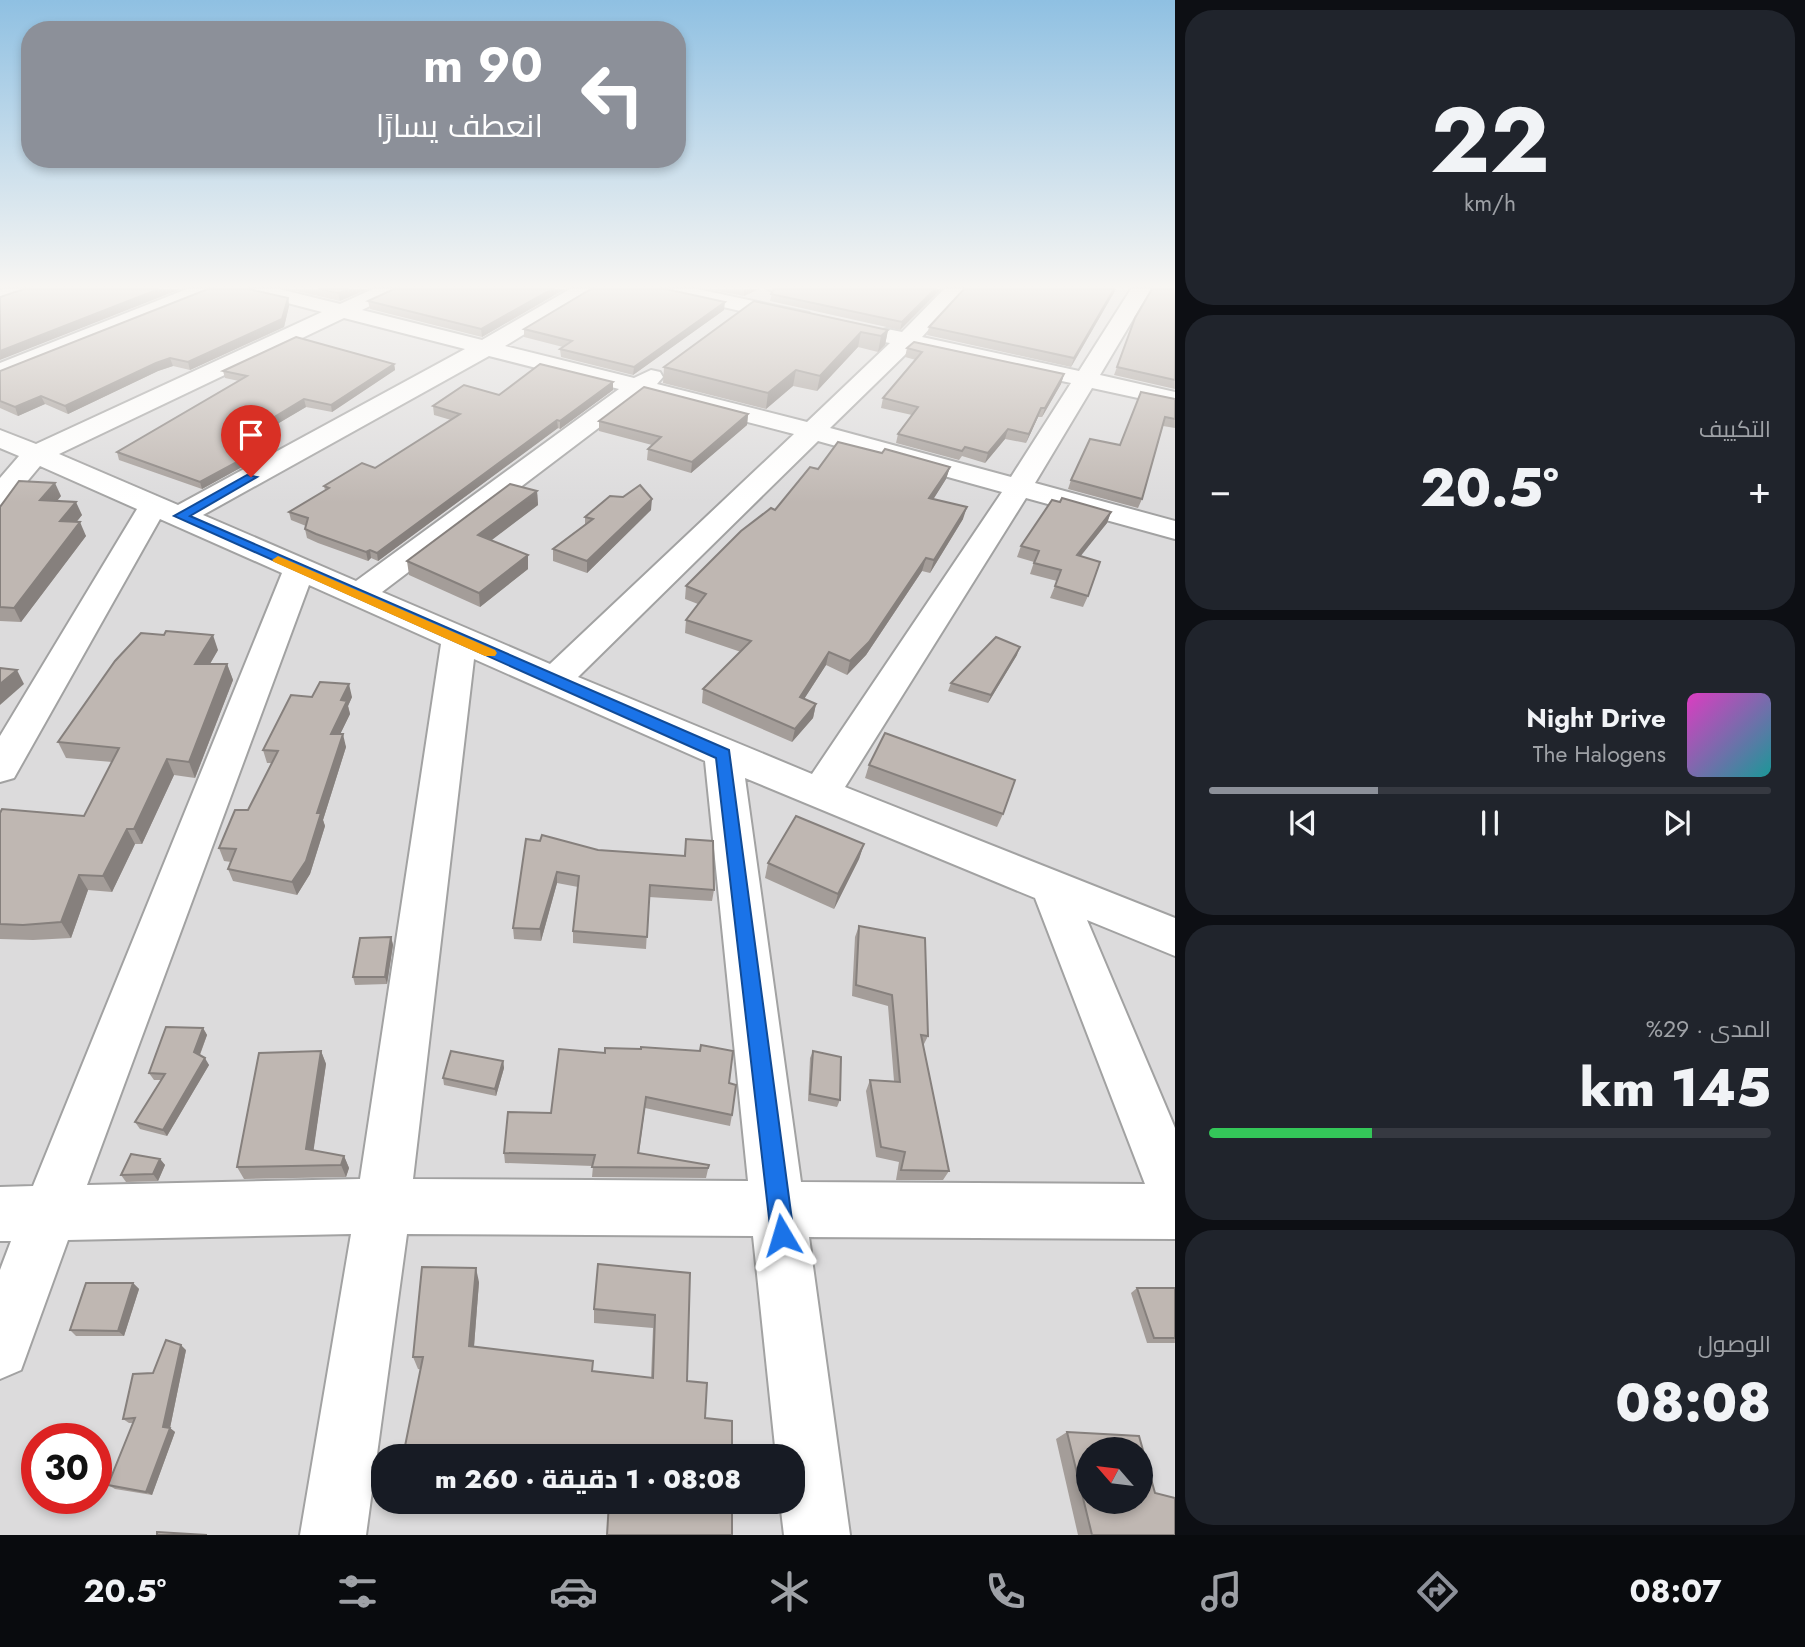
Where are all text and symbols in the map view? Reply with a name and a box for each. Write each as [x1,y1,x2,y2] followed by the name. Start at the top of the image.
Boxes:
[423,30,543,100] text: 90 m
[567,49,658,140] icon: left
[1430,75,1550,206] text: 22
[376,103,543,149] text: انعطف يسارًا
[1464,186,1516,220] text: km/h
[221,405,281,477] pin
[1699,412,1771,446] text: التكييف
[232,416,270,454] icon: arrive
[1420,450,1559,526] text: 20.5°
[1209,462,1231,517] text: −
[1748,462,1771,517] text: +
[1526,699,1666,737] text: Night Drive
[1533,737,1666,771] text: The Halogens
[1284,804,1322,842] icon: previous
[1471,804,1509,842] icon: pause
[1658,804,1696,842] icon: next
[1646,1012,1771,1046] text: المدى · 29%
[1580,1050,1771,1126] text: 145 km
[745,1198,819,1272] position arrow
[1698,1327,1771,1361] text: الوصول
[1615,1365,1771,1441] text: 08:08
[21,1423,112,1514] speed limit sign: 30
[1076,1437,1153,1514] north arrow
[1076,1437,1153,1514] map controls
[435,1460,741,1498] text: 08:08 · 1 دقيقة · 260 m
[333,1567,382,1616] icon: filters
[549,1567,598,1616] icon: car
[765,1567,814,1616] icon: climate
[981,1567,1030,1616] icon: phone
[1197,1567,1246,1616] icon: music
[1413,1567,1462,1616] icon: directions
[84,1568,166,1614] text: 20.5°
[1629,1568,1721,1614] text: 08:07

